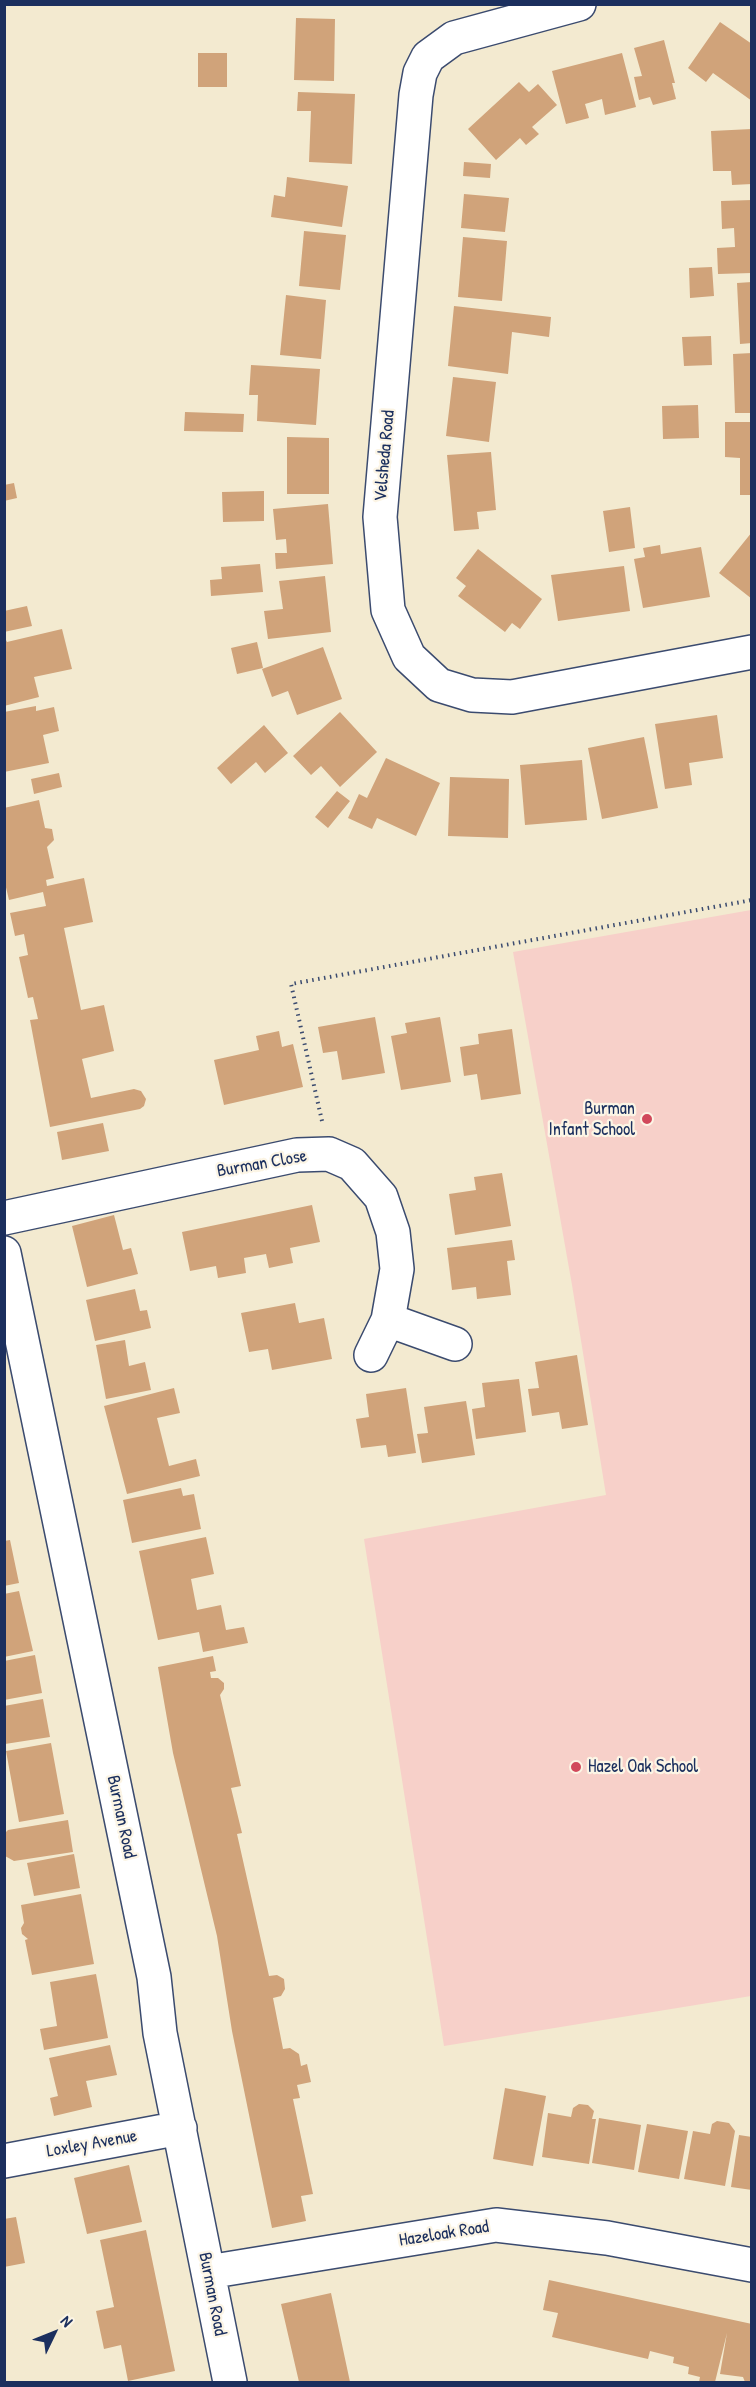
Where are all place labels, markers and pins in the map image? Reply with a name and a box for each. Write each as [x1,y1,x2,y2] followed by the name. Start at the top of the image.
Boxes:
[549,1098,635,1140] place label: Burman Infant School
[640,1112,654,1126] marker: Burman Infant School
[588,1756,698,1778] place label: Hazel Oak School
[569,1760,583,1774] marker: Hazel Oak School

